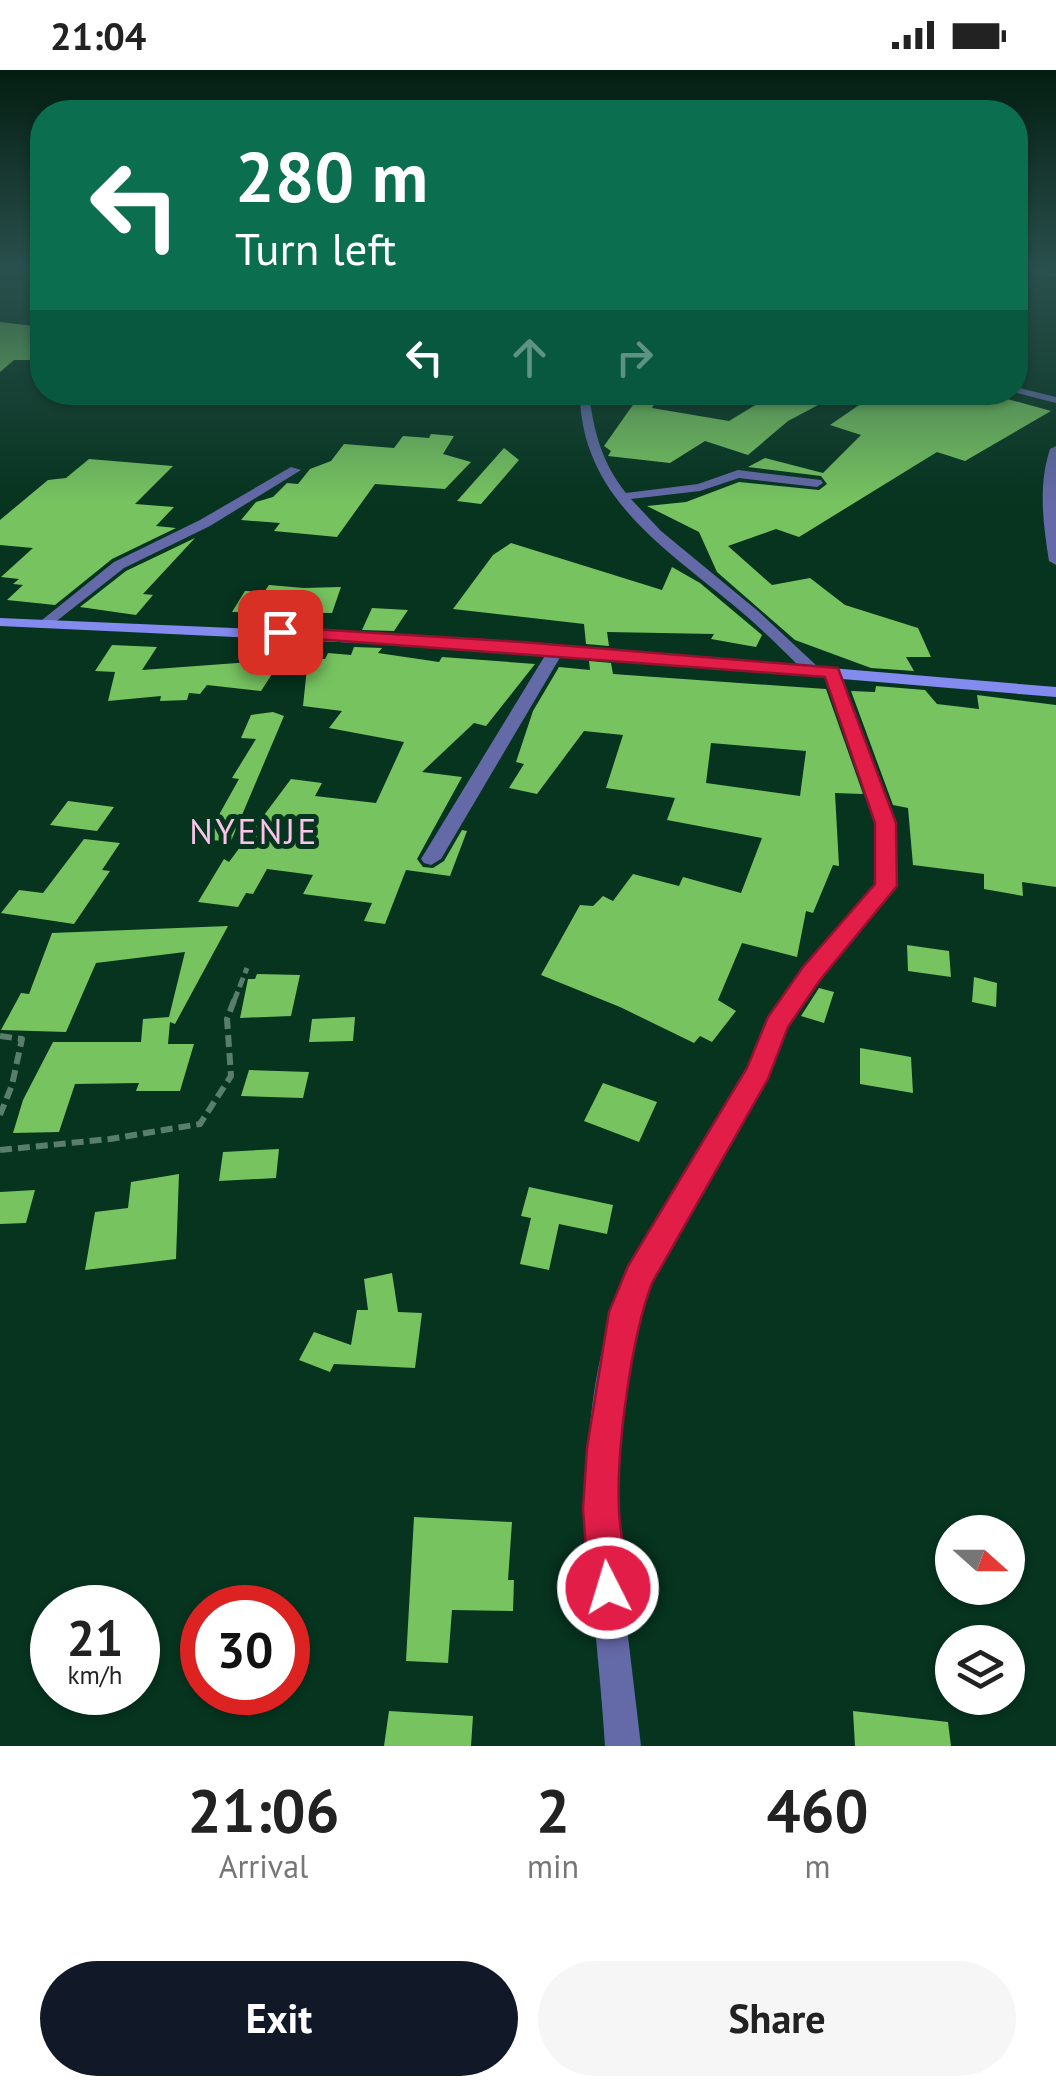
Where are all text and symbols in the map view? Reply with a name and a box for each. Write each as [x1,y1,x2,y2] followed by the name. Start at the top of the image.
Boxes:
[50,11,146,60] text: 21:04
[235,131,428,221] text: 280 m
[70,140,200,270] icon: left
[235,219,396,277] text: Turn left
[397,330,452,385] icon: left
[502,330,557,385] icon: ahead
[607,330,662,385] icon: right
[238,590,323,675] pin
[253,605,308,660] icon: arrive
[189,808,319,854] district label: NYENJE
[935,1515,1025,1605] north arrow
[935,1515,1025,1715] map controls
[556,1536,660,1640] position arrow
[180,1585,310,1715] speed limit sign: 30
[67,1605,123,1670] text: 21
[935,1625,1025,1715] button: layers
[68,1659,122,1691] text: km/h
[187,1771,340,1849] text: 21:06
[536,1771,570,1849] text: 2
[767,1771,869,1849] text: 460
[219,1845,308,1887] text: Arrival
[527,1845,579,1887] text: min
[805,1845,831,1887] text: m
[40,1961,518,2076] button: Exit
[538,1961,1016,2076] button: Share

